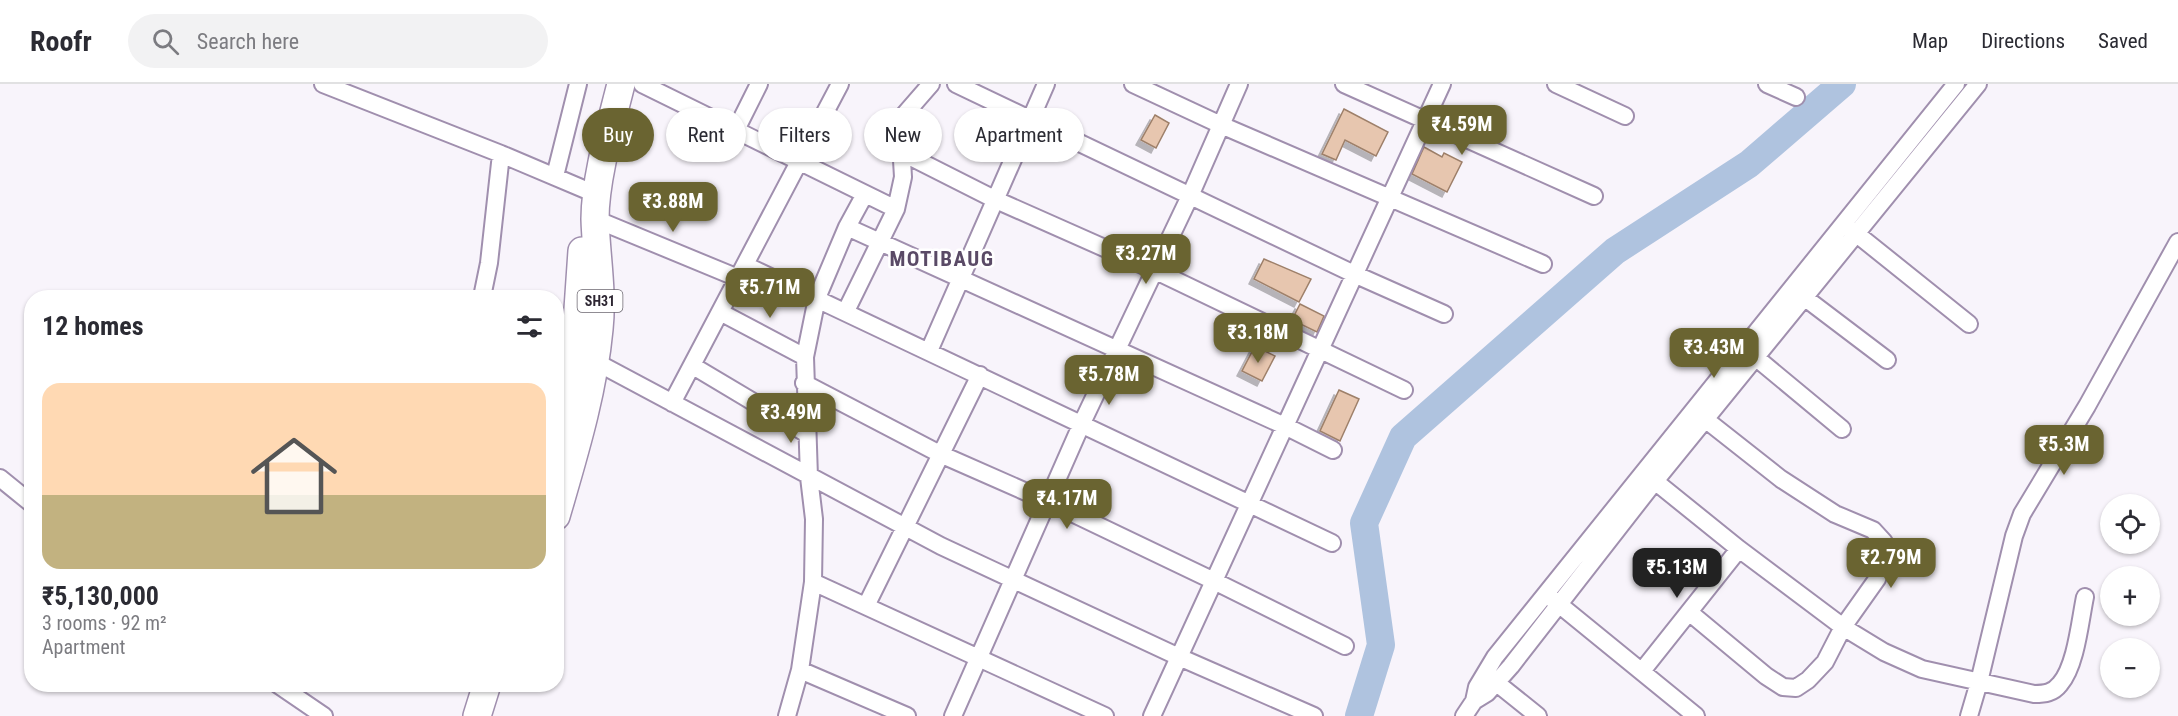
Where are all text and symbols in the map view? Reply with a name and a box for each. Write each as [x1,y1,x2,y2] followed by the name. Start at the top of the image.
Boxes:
[128,14,548,68] search box
[30,25,92,58] text: Roofr
[149,25,182,58] icon: search
[197,29,299,54] text: Search here
[1912,29,1948,53] text: Map
[1981,29,2065,53] text: Directions
[2098,29,2148,53] text: Saved
[1413,105,1511,156] pin: ₹4.59M
[582,108,654,162] chip: Buy
[666,108,746,162] chip: Rent
[758,108,852,162] chip: Filters
[864,108,942,162] chip: New
[954,108,1084,162] chip: Apartment
[1432,112,1492,136] text: ₹4.59M
[624,182,722,233] pin: ₹3.88M
[643,189,703,213] text: ₹3.88M
[1097,234,1195,285] pin: ₹3.27M
[1116,241,1176,265] text: ₹3.27M
[889,247,995,271] district label: MOTIBAUG
[721,268,819,319] pin: ₹5.71M
[740,275,800,299] text: ₹5.71M
[578,290,622,312] road number: SH31
[513,310,546,343] icon: filters
[42,311,144,341] text: 12 homes
[1209,313,1307,364] pin: ₹3.18M
[1228,320,1288,344] text: ₹3.18M
[1665,328,1763,379] pin: ₹3.43M
[1684,335,1744,359] text: ₹3.43M
[1060,355,1158,406] pin: ₹5.78M
[1079,362,1139,386] text: ₹5.78M
[742,393,840,444] pin: ₹3.49M
[761,400,821,424] text: ₹3.49M
[240,422,348,530] icon: home
[2022,425,2106,476] pin: ₹5.3M
[2039,432,2089,456] text: ₹5.3M
[1018,479,1116,530] pin: ₹4.17M
[1037,486,1097,510] text: ₹4.17M
[2100,494,2160,698] map controls
[2100,494,2160,554] button: locate
[1842,538,1940,589] pin: ₹2.79M
[1861,545,1921,569] text: ₹2.79M
[1628,548,1726,599] pin: ₹5.13M
[1647,555,1707,579] text: ₹5.13M
[2100,566,2160,626] button: +
[42,581,159,611] text: ₹5,130,000
[42,611,167,635] text: 3 rooms · 92 m²
[42,635,126,659] text: Apartment
[2100,638,2160,698] button: −

